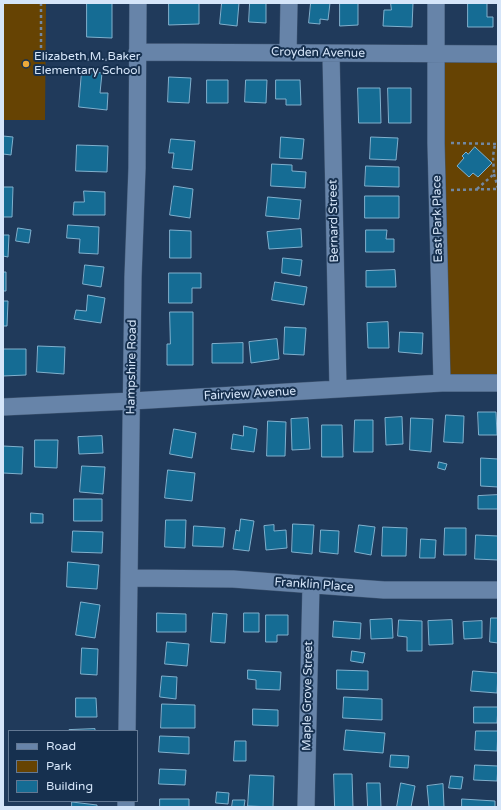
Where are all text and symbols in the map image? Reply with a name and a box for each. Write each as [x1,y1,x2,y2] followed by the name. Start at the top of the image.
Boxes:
[271,45,365,61] street label: Croyden Avenue
[34,50,141,78] place label: Elizabeth M. Baker Elementary School
[21,59,31,69] marker: Elizabeth M. Baker Elementary School
[430,175,446,263] street label: East Park Place
[326,179,342,263] street label: Bernard Street
[124,319,140,415] street label: Hampshire Road
[204,384,296,404] street label: Fairview Avenue
[274,575,354,595] street label: Franklin Place
[300,641,316,751] street label: Maple Grove Street
[8,730,138,802] legend
[46,739,76,753] text: Road
[46,759,72,773] text: Park
[46,779,93,793] text: Building

